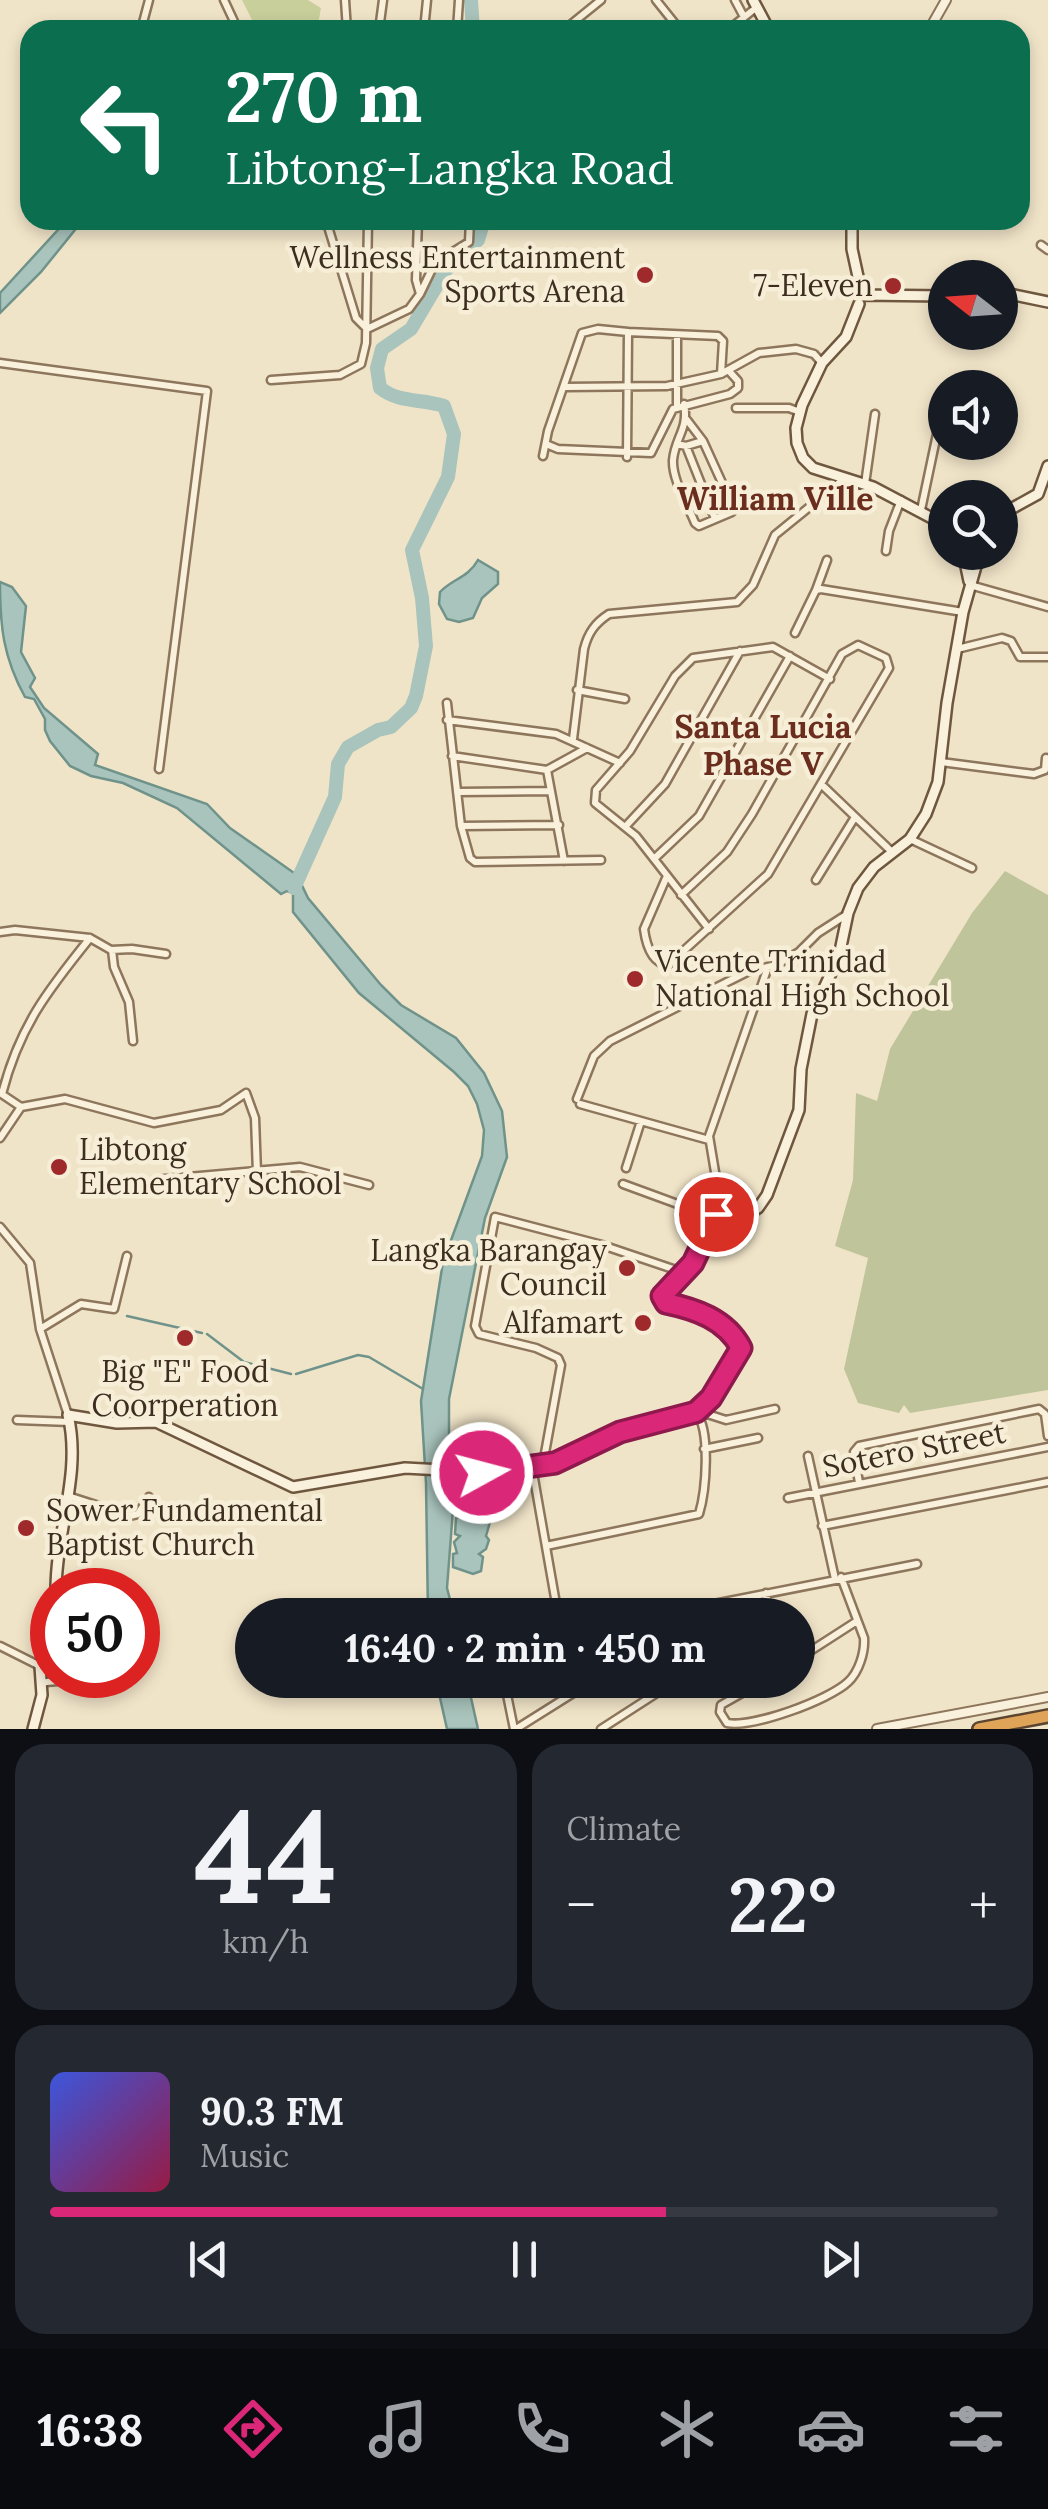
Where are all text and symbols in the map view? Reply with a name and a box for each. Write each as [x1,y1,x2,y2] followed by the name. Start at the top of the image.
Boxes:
[225,52,422,141] text: 270 m
[60,60,190,190] icon: left
[225,139,674,196] text: Libtong-Langka Road
[290,238,625,310] place label: Wellness Entertainment Sports Arena
[928,260,1018,350] north arrow
[928,260,1018,570] map controls
[634,264,656,286] marker: Wellness Entertainment Sports Arena
[753,266,873,304] place label: 7-Eleven
[882,275,904,297] marker: 7-Eleven
[928,370,1018,460] button: sound
[677,478,873,519] district label: William Ville
[928,480,1018,570] button: search
[674,706,852,784] district label: Santa Lucia Phase V
[654,942,949,1015] place label: Vicente Trinidad National High School
[624,968,646,990] marker: Vicente Trinidad National High School
[79,1130,342,1203] place label: Libtong Elementary School
[48,1156,70,1178] marker: Libtong Elementary School
[674,1172,759,1257] pin
[689,1187,744,1242] icon: arrive
[370,1231,607,1303] place label: Langka Barangay Council
[616,1257,638,1279] marker: Langka Barangay Council
[502,1303,623,1341] place label: Alfamart
[632,1312,654,1334] marker: Alfamart
[174,1327,196,1349] marker: Big "E" Food Coorperation
[91,1352,279,1424] place label: Big "E" Food Coorperation
[819,1413,1009,1485] street label: Sotero Street
[430,1421,534,1525] position arrow
[46,1491,323,1563] place label: Sower Fundamental Baptist Church
[15,1517,37,1539] marker: Sower Fundamental Baptist Church
[30,1568,160,1698] speed limit sign: 50
[344,1624,706,1672] text: 16:40 · 2 min · 450 m
[194,1772,338,1939] text: 44
[567,1808,681,1849] text: Climate
[728,1857,837,1953] text: 22°
[567,1870,596,1940] text: −
[969,1870,998,1940] text: +
[223,1921,309,1962] text: km/h
[200,2087,344,2135] text: 90.3 FM
[200,2135,289,2176] text: Music
[181,2232,236,2287] icon: previous
[497,2232,552,2287] icon: pause
[813,2232,868,2287] icon: next
[218,2394,288,2464] icon: directions
[363,2394,433,2464] icon: music
[507,2394,577,2464] icon: phone
[652,2394,722,2464] icon: climate
[796,2394,866,2464] icon: car
[941,2394,1011,2464] icon: filters
[37,2401,144,2458] text: 16:38

